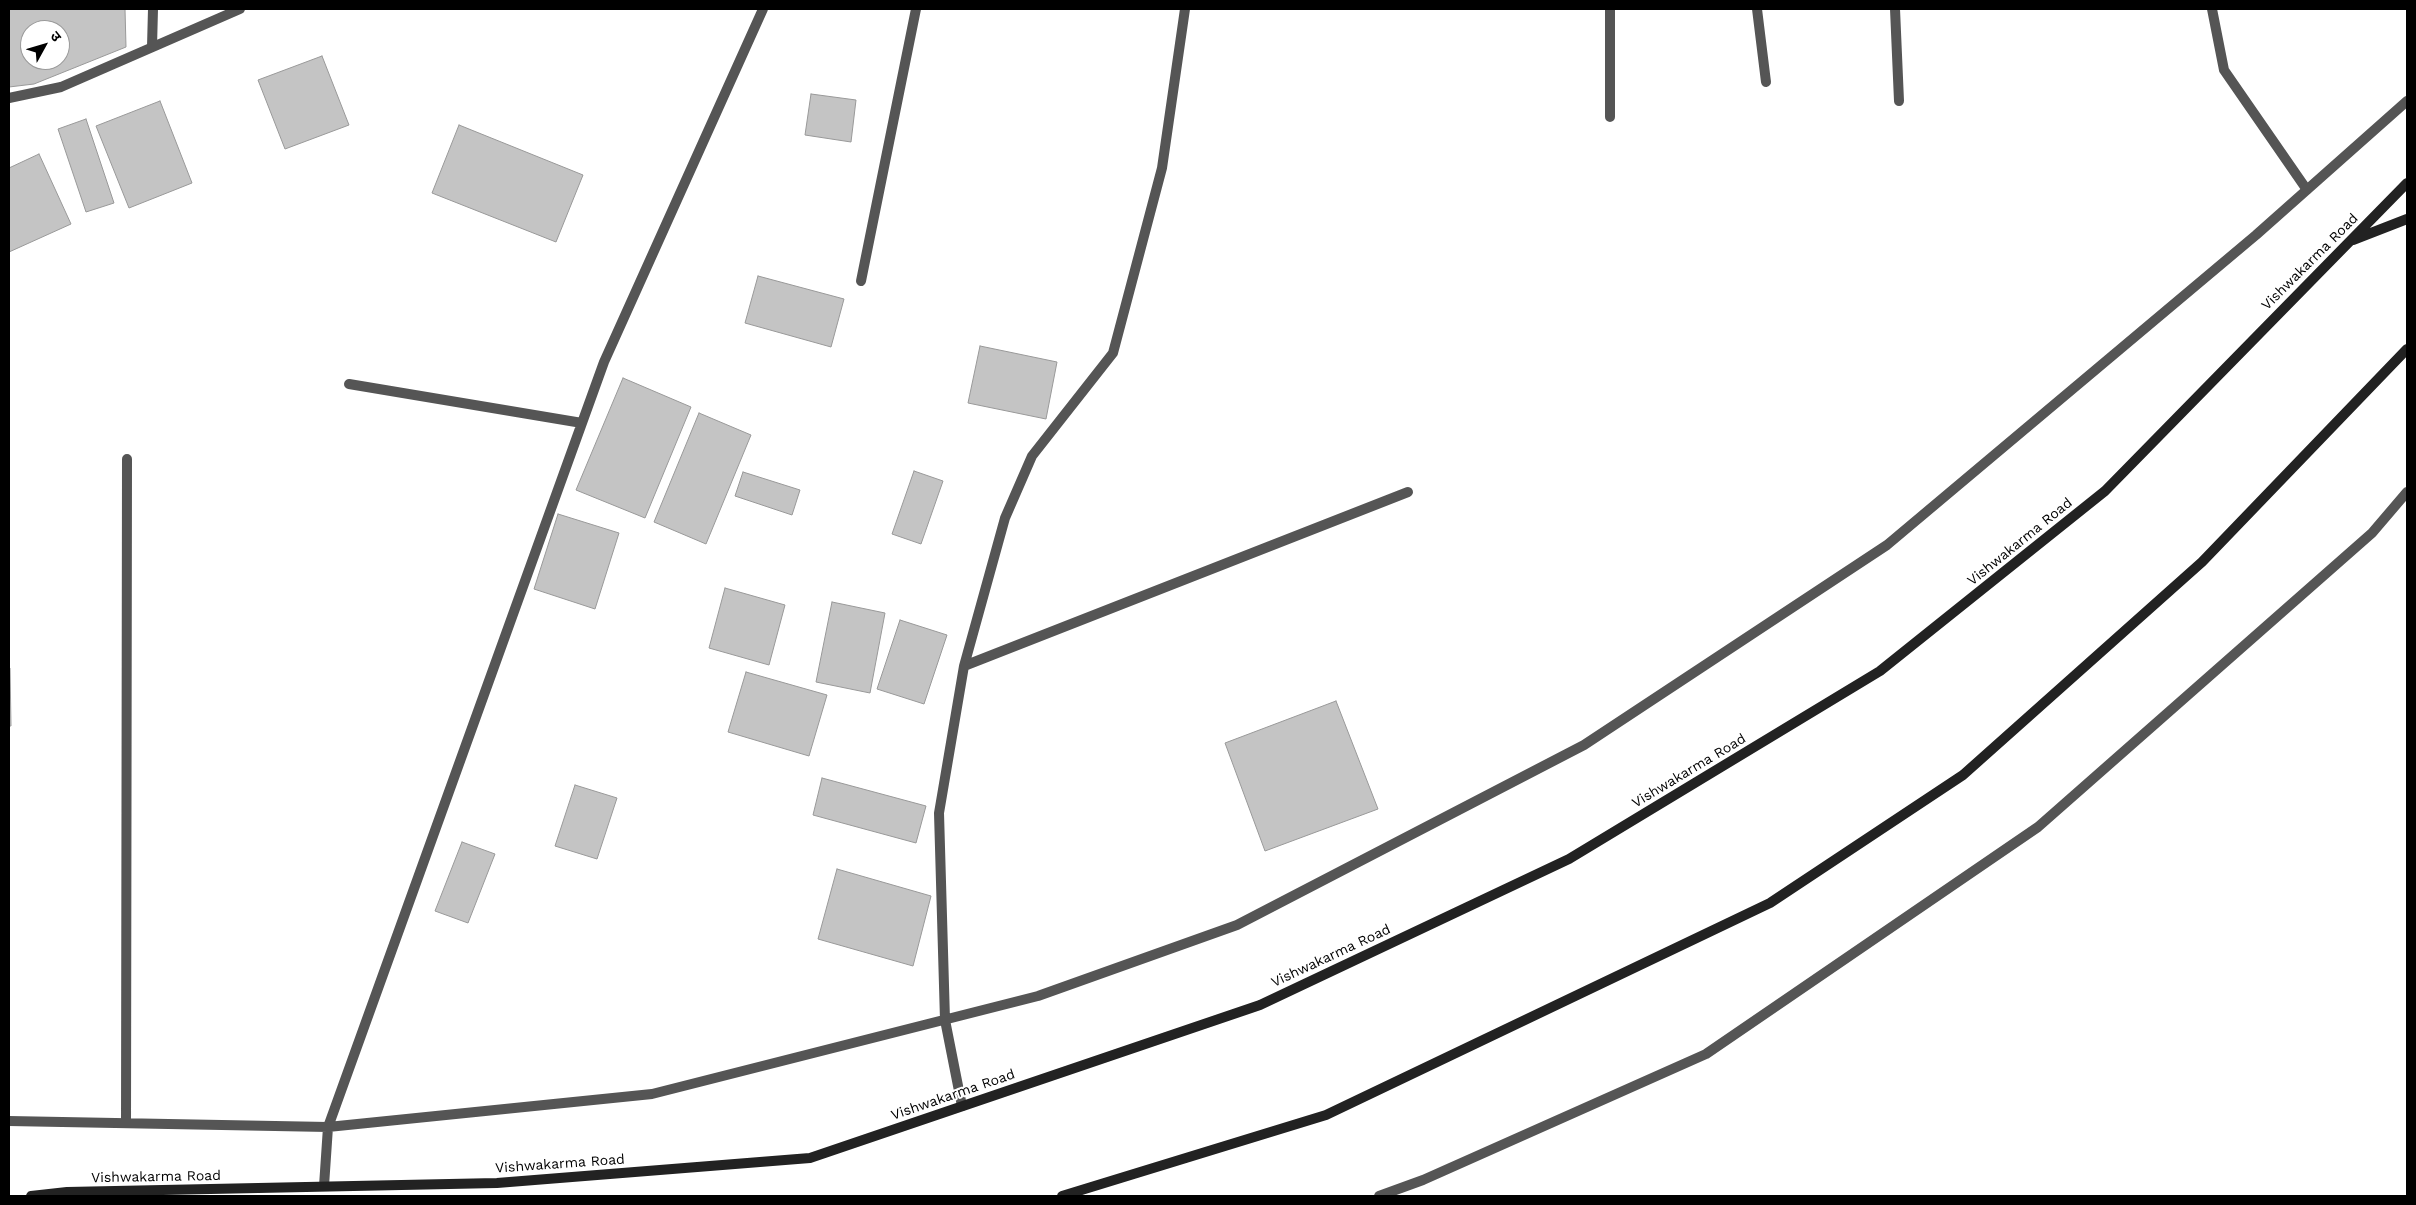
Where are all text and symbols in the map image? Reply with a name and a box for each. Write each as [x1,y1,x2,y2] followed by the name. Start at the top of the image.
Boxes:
[20,20,70,70] north arrow
[47,28,65,44] text: उ
[2258,210,2362,314] street label: Vishwakarma Road
[1964,495,2076,589] street label: Vishwakarma Road
[1629,730,1749,812] street label: Vishwakarma Road
[1269,921,1393,991] street label: Vishwakarma Road
[889,1066,1017,1124] street label: Vishwakarma Road
[495,1151,625,1177] street label: Vishwakarma Road
[91,1167,221,1187] street label: Vishwakarma Road

